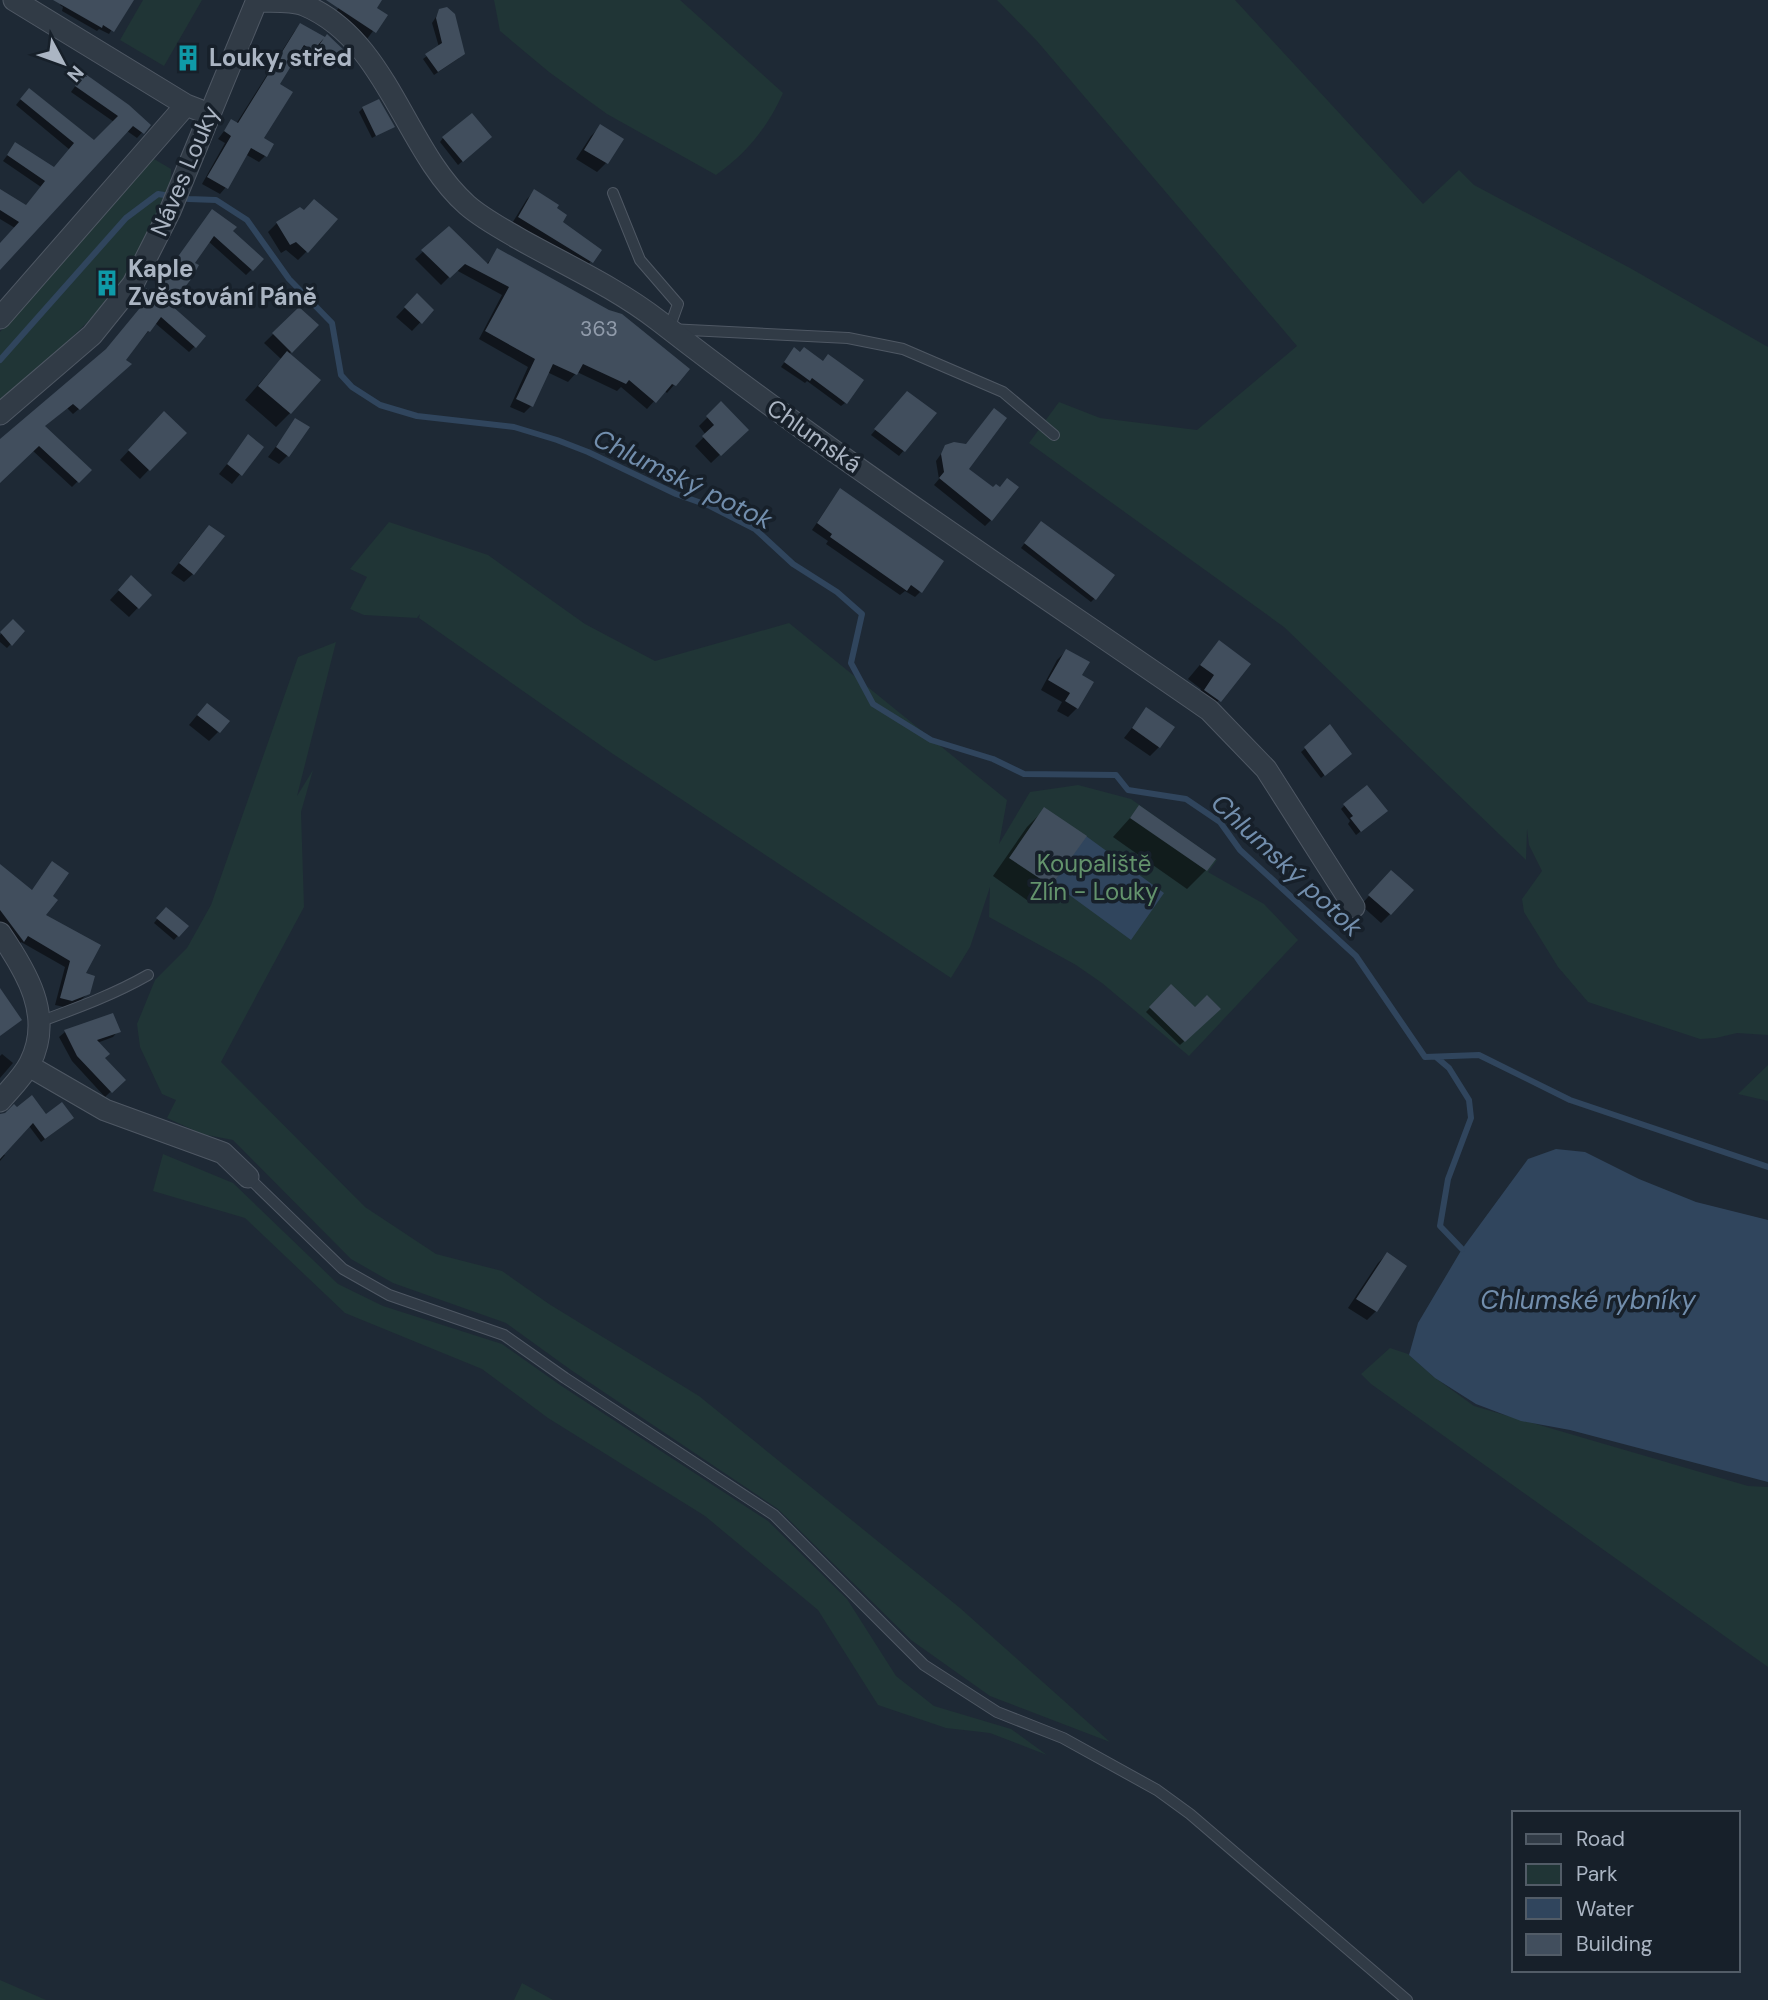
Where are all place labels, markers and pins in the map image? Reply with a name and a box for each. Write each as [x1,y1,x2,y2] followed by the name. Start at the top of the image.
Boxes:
[209,42,352,73] place label: Louky, střed
[173,43,203,73] building icon: Louky, střed
[128,253,317,312] place label: Kaple Zvěstování Páně
[92,268,122,298] building icon: Kaple Zvěstování Páně

